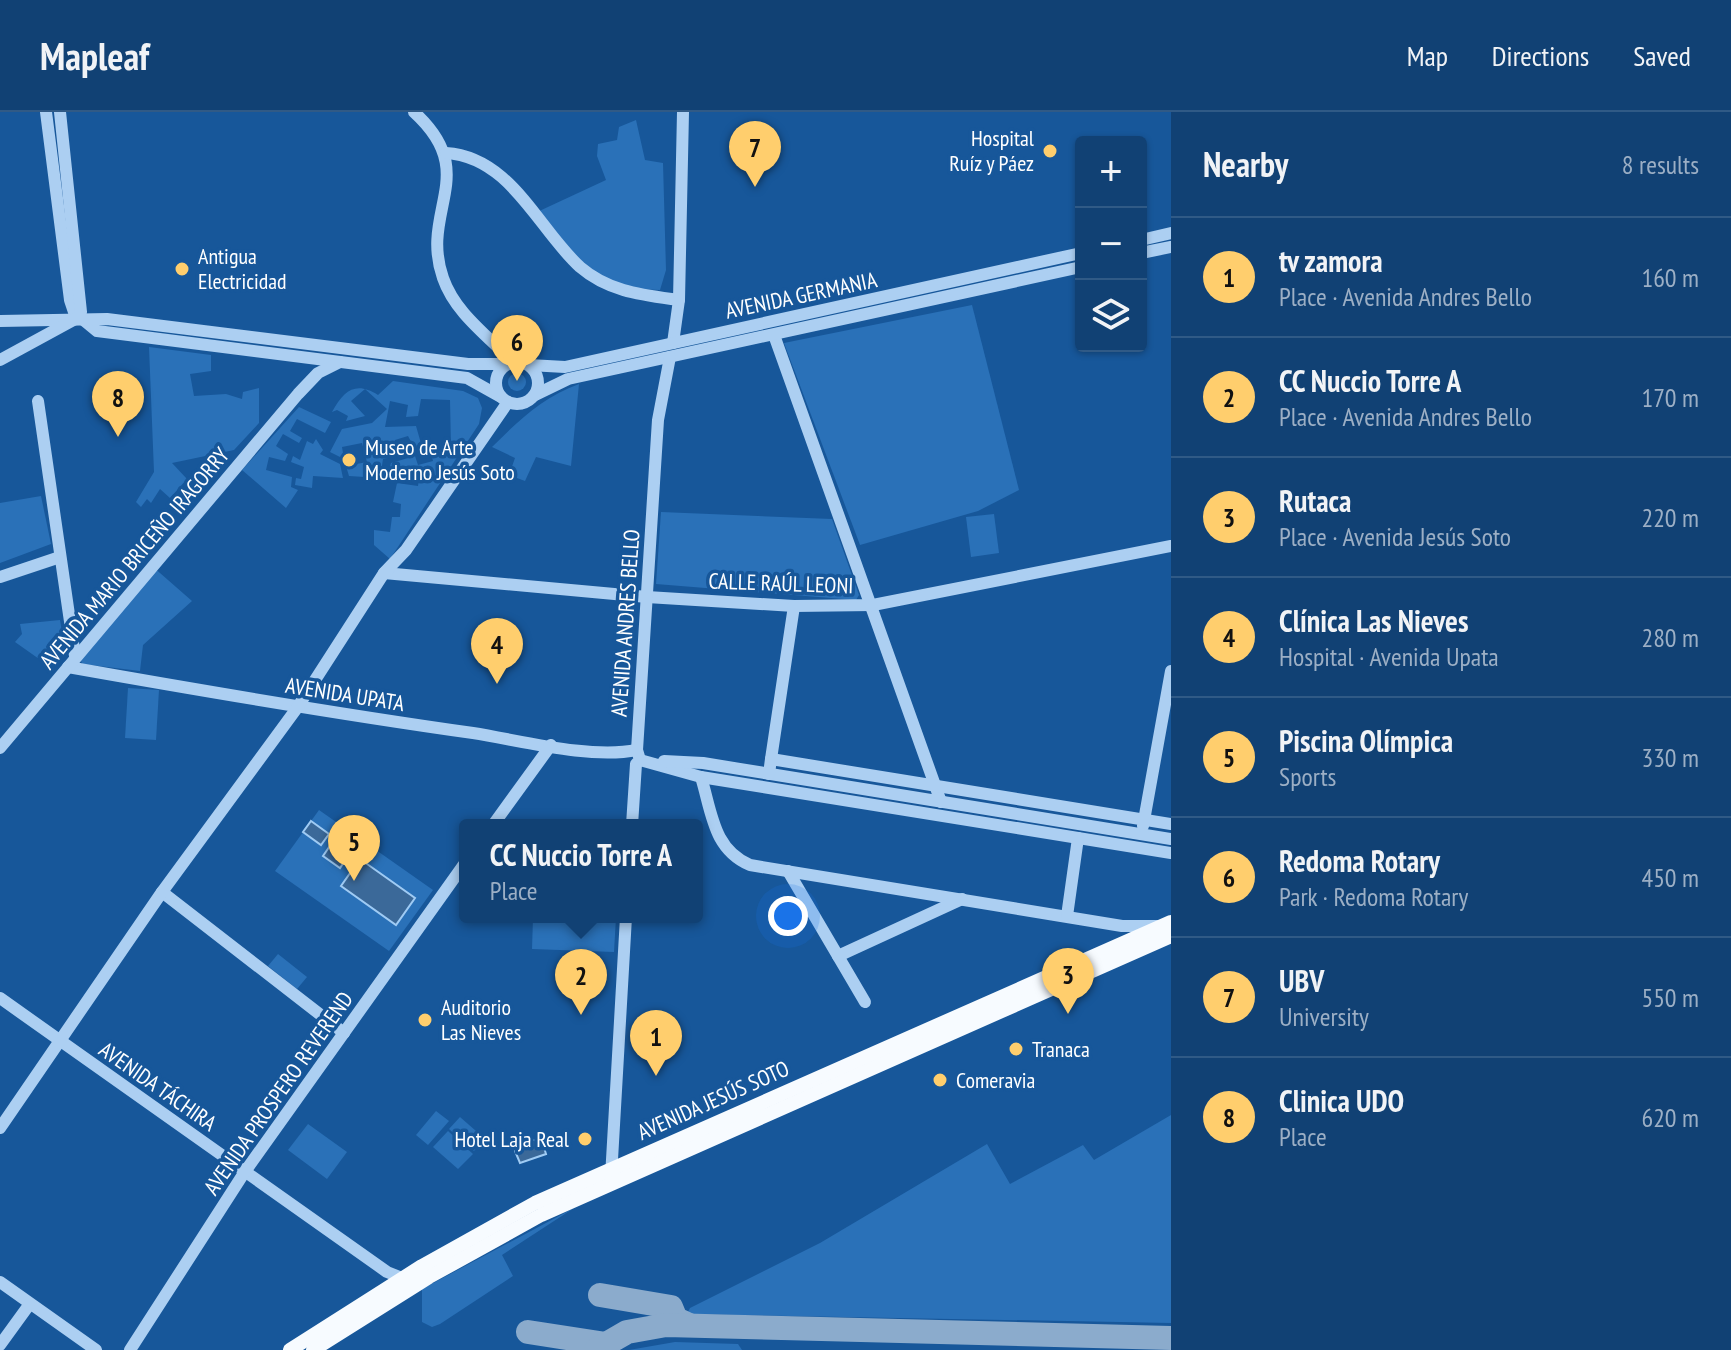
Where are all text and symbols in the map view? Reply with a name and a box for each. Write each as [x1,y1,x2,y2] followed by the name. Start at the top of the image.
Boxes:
[40,31,149,80] text: Mapleaf
[1407,37,1448,74] text: Map
[1492,37,1589,74] text: Directions
[1633,37,1691,74] text: Saved
[729,121,781,187] pin: 7
[949,124,1035,177] place label: Hospital Ruíz y Páez
[1075,136,1147,352] map controls
[1075,136,1147,208] button: +
[1041,142,1059,160] marker: Hospital Ruíz y Páez
[1203,142,1288,186] text: Nearby
[1622,148,1699,181] text: 8 results
[1075,208,1147,280] button: −
[1279,241,1383,280] text: tv zamora
[198,242,287,295] place label: Antigua Electricidad
[173,260,191,278] marker: Antigua Electricidad
[1223,261,1235,294] text: 1
[1641,261,1699,294] text: 160 m
[723,265,880,325] street label: AVENIDA GERMANIA
[1075,280,1147,352] button: layers
[1279,280,1532,313] text: Place · Avenida Andres Bello
[491,315,543,381] pin: 6
[1279,361,1461,400] text: CC Nuccio Torre A
[92,371,144,437] pin: 8
[1223,381,1235,414] text: 2
[1641,381,1699,414] text: 170 m
[1279,400,1532,433] text: Place · Avenida Andres Bello
[365,433,515,486] place label: Museo de Arte Moderno Jesús Soto
[33,441,235,675] street label: AVENIDA MARIO BRICEÑO IRAGORRY
[340,451,358,469] marker: Museo de Arte Moderno Jesús Soto
[1279,481,1351,520] text: Rutaca
[1223,501,1235,534] text: 3
[1641,501,1699,534] text: 220 m
[1279,520,1511,553] text: Place · Avenida Jesús Soto
[604,528,646,718] street label: AVENIDA ANDRES BELLO
[708,566,854,600] street label: CALLE RAÚL LEONI
[1279,601,1468,640] text: Clínica Las Nieves
[471,618,523,684] pin: 4
[1223,621,1235,654] text: 4
[1641,621,1699,654] text: 280 m
[1279,640,1499,673] text: Hospital · Avenida Upata
[284,671,407,717] street label: AVENIDA UPATA
[1279,721,1453,760] text: Piscina Olímpica
[1223,741,1235,774] text: 5
[1641,741,1699,774] text: 330 m
[1279,760,1336,793] text: Sports
[328,815,380,881] pin: 5
[459,819,703,923] popup
[490,835,672,874] text: CC Nuccio Torre A
[1279,841,1440,880] text: Redoma Rotary
[1223,861,1235,894] text: 6
[1641,861,1699,894] text: 450 m
[490,874,538,907] text: Place
[1279,880,1468,913] text: Park · Redoma Rotary
[768,896,808,936] your location
[1042,948,1094,1014] pin: 3
[555,949,607,1015] pin: 2
[1279,961,1324,1000] text: UBV
[1223,981,1235,1014] text: 7
[1641,981,1699,1014] text: 550 m
[197,986,359,1200] street label: AVENIDA PROSPERO REVEREND
[441,993,521,1046] place label: Auditorio Las Nieves
[1279,1000,1369,1033] text: University
[630,1010,682,1076] pin: 1
[416,1011,434,1029] marker: Auditorio Las Nieves
[94,1035,223,1137] street label: AVENIDA TÁCHIRA
[1032,1035,1090,1063] place label: Tranaca
[1007,1040,1025,1058] marker: Tranaca
[633,1054,793,1146] street label: AVENIDA JESÚS SOTO
[956,1066,1035,1094] place label: Comeravia
[931,1071,949,1089] marker: Comeravia
[1279,1081,1404,1120] text: Clinica UDO
[1223,1101,1235,1134] text: 8
[1641,1101,1699,1134] text: 620 m
[1279,1120,1327,1153] text: Place
[454,1125,570,1153] place label: Hotel Laja Real
[576,1130,594,1148] marker: Hotel Laja Real

